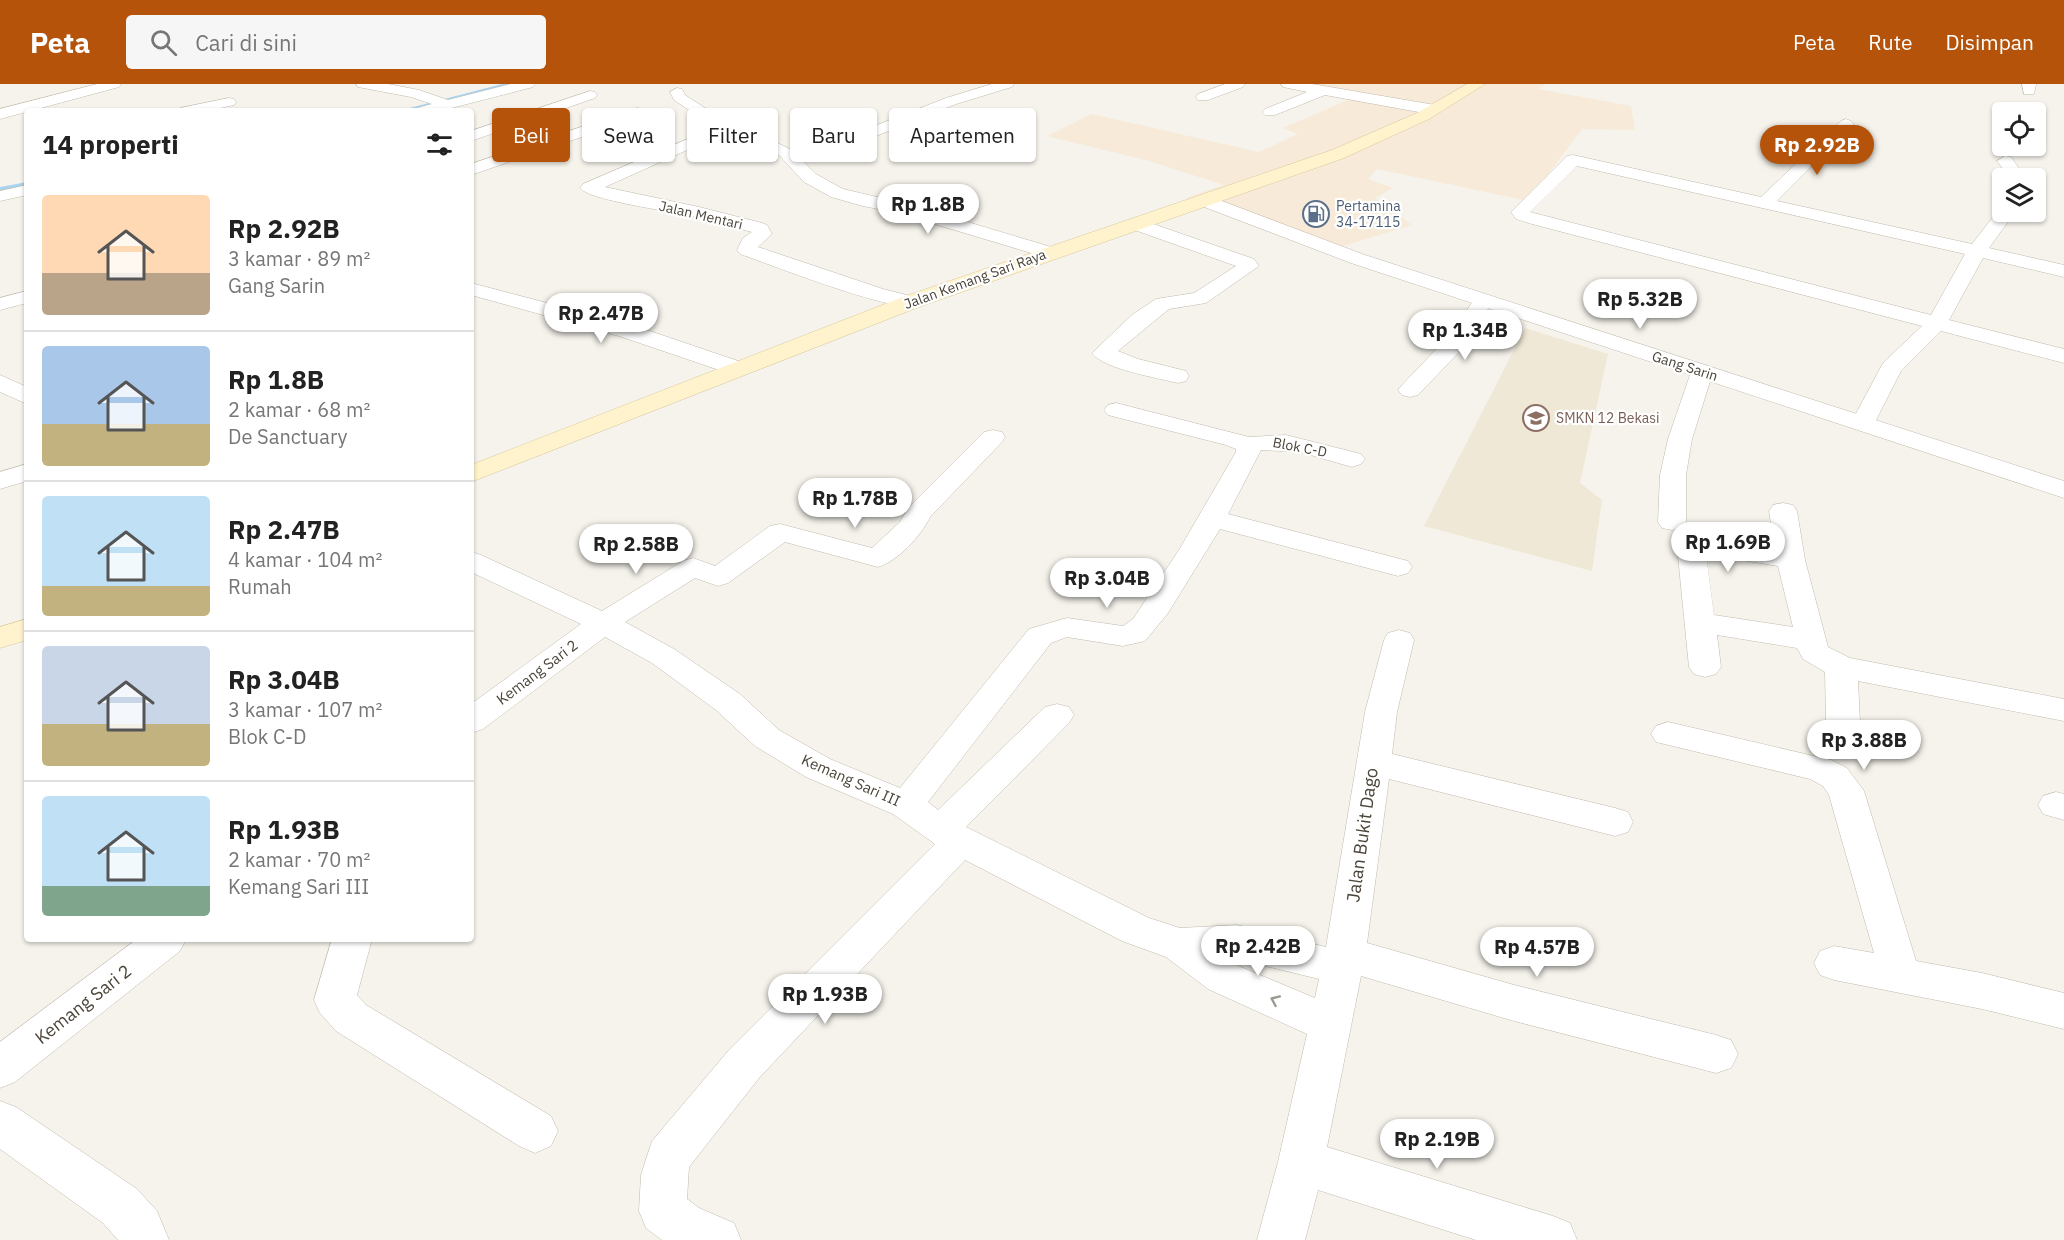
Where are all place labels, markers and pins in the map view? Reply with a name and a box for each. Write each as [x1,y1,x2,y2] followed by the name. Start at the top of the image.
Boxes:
[1755,125,1879,176] pin: Rp 2.92B
[873,184,983,235] pin: Rp 1.8B
[1336,197,1401,231] place label: Pertamina 34-17115
[1301,199,1331,229] fuel station icon: Pertamina 34-17115
[1578,279,1702,330] pin: Rp 5.32B
[539,293,663,344] pin: Rp 2.47B
[1403,310,1527,361] pin: Rp 1.34B
[1521,403,1551,433] school or university icon: SMKN 12 Bekasi
[1556,409,1660,427] place label: SMKN 12 Bekasi
[793,478,917,529] pin: Rp 1.78B
[1666,522,1790,573] pin: Rp 1.69B
[574,524,698,575] pin: Rp 2.58B
[1045,558,1169,609] pin: Rp 3.04B
[1802,720,1926,771] pin: Rp 3.88B
[1196,926,1320,977] pin: Rp 2.42B
[1475,927,1599,978] pin: Rp 4.57B
[763,974,887,1025] pin: Rp 1.93B
[1375,1119,1499,1170] pin: Rp 2.19B

